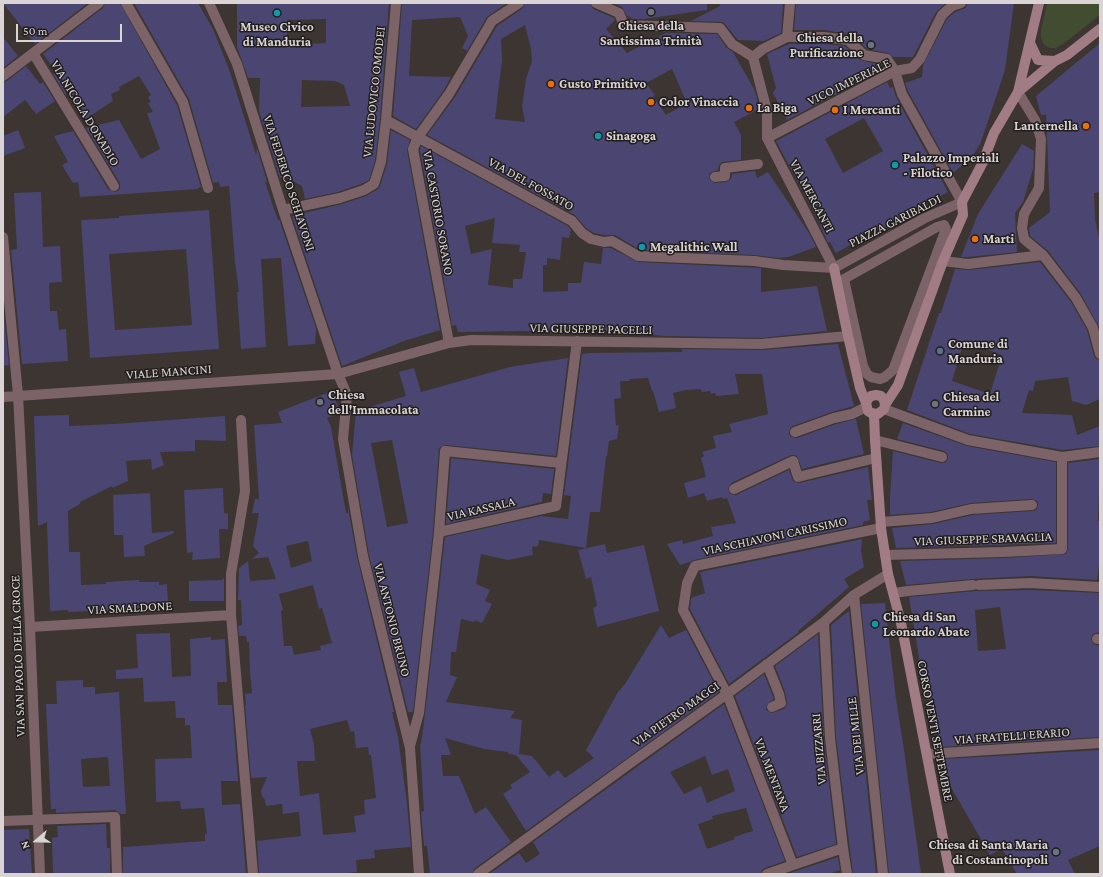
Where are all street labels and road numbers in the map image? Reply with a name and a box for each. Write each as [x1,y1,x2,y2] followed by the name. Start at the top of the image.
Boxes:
[359,26,389,158] street label: VIA LUDOVICO OMODEI
[805,55,893,109] street label: VICO IMPERIALE
[47,57,123,169] street label: VIA NICOLA DONADIO
[260,113,318,253] street label: VIA FEDERICO SCHIAVONI
[419,149,457,277] street label: VIA CASTORIO SORANO
[485,154,577,214] street label: VIA DEL FOSSATO
[786,157,838,235] street label: VIA MERCANTI
[846,191,944,251] street label: PIAZZA GARIBALDI
[530,320,652,338] street label: VIA GIUSEPPE PACELLI
[126,361,212,383] street label: VIALE MANCINI
[446,494,516,524] street label: VIA KASSALA
[701,513,849,559] street label: VIA SCHIAVONI CARISSIMO
[914,529,1052,549] street label: VIA GIUSEPPE SBAVAGLIA
[370,562,414,678] street label: VIA ANTONIO BRUNO
[7,575,29,737] street label: VIA SAN PAOLO DELLA CROCE
[87,598,173,618] street label: VIA SMALDONE
[914,659,956,803] street label: CORSO VENTI SETTEMBRE
[630,678,722,750] street label: VIA PIETRO MAGGI
[844,696,868,776] street label: VIA DEI MILLE
[808,713,830,785] street label: VIA BIZZARRI
[954,724,1070,748] street label: VIA FRATELLI ERARIO
[751,736,793,814] street label: VIA MENTANA

